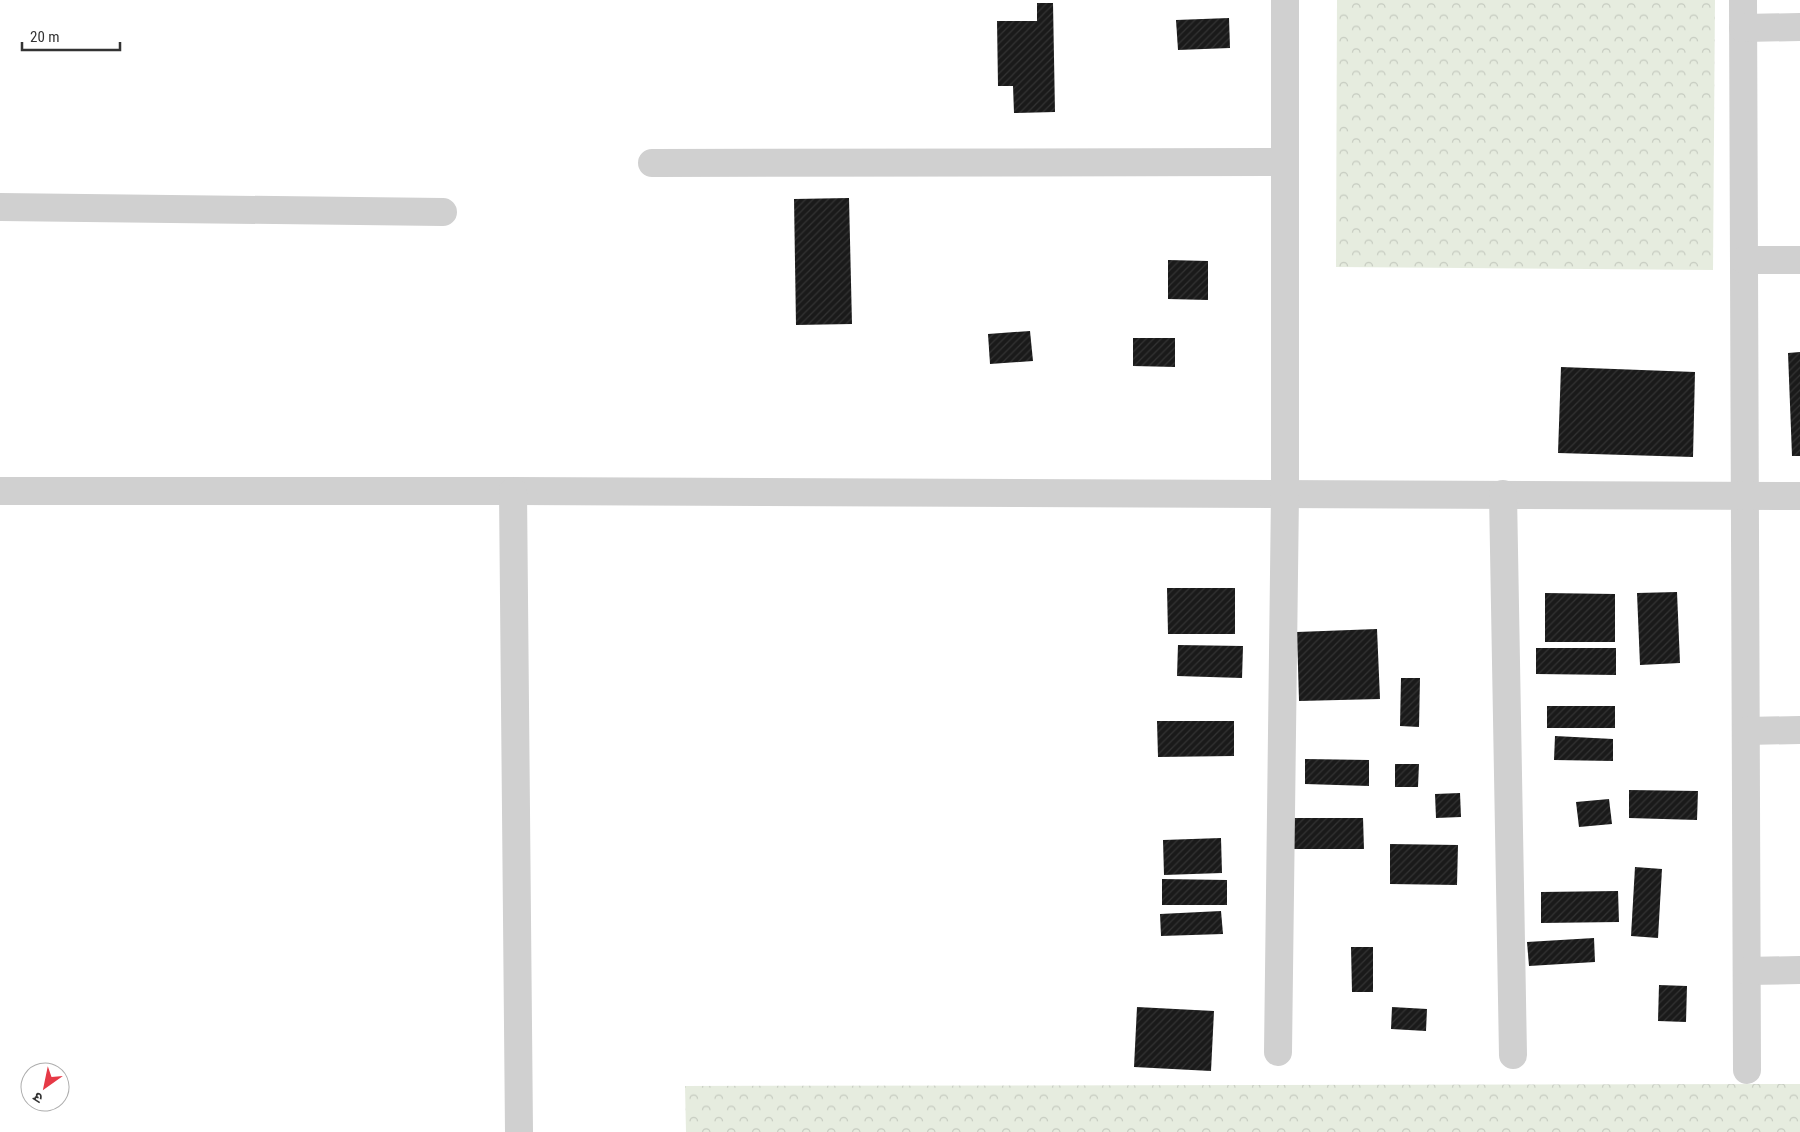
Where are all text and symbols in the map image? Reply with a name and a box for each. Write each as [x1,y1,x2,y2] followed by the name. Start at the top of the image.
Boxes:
[22,20,120,52] scale bar
[30,28,60,46] text: 20 m
[20,1062,70,1112] north arrow
[29,1089,46,1107] text: उ

